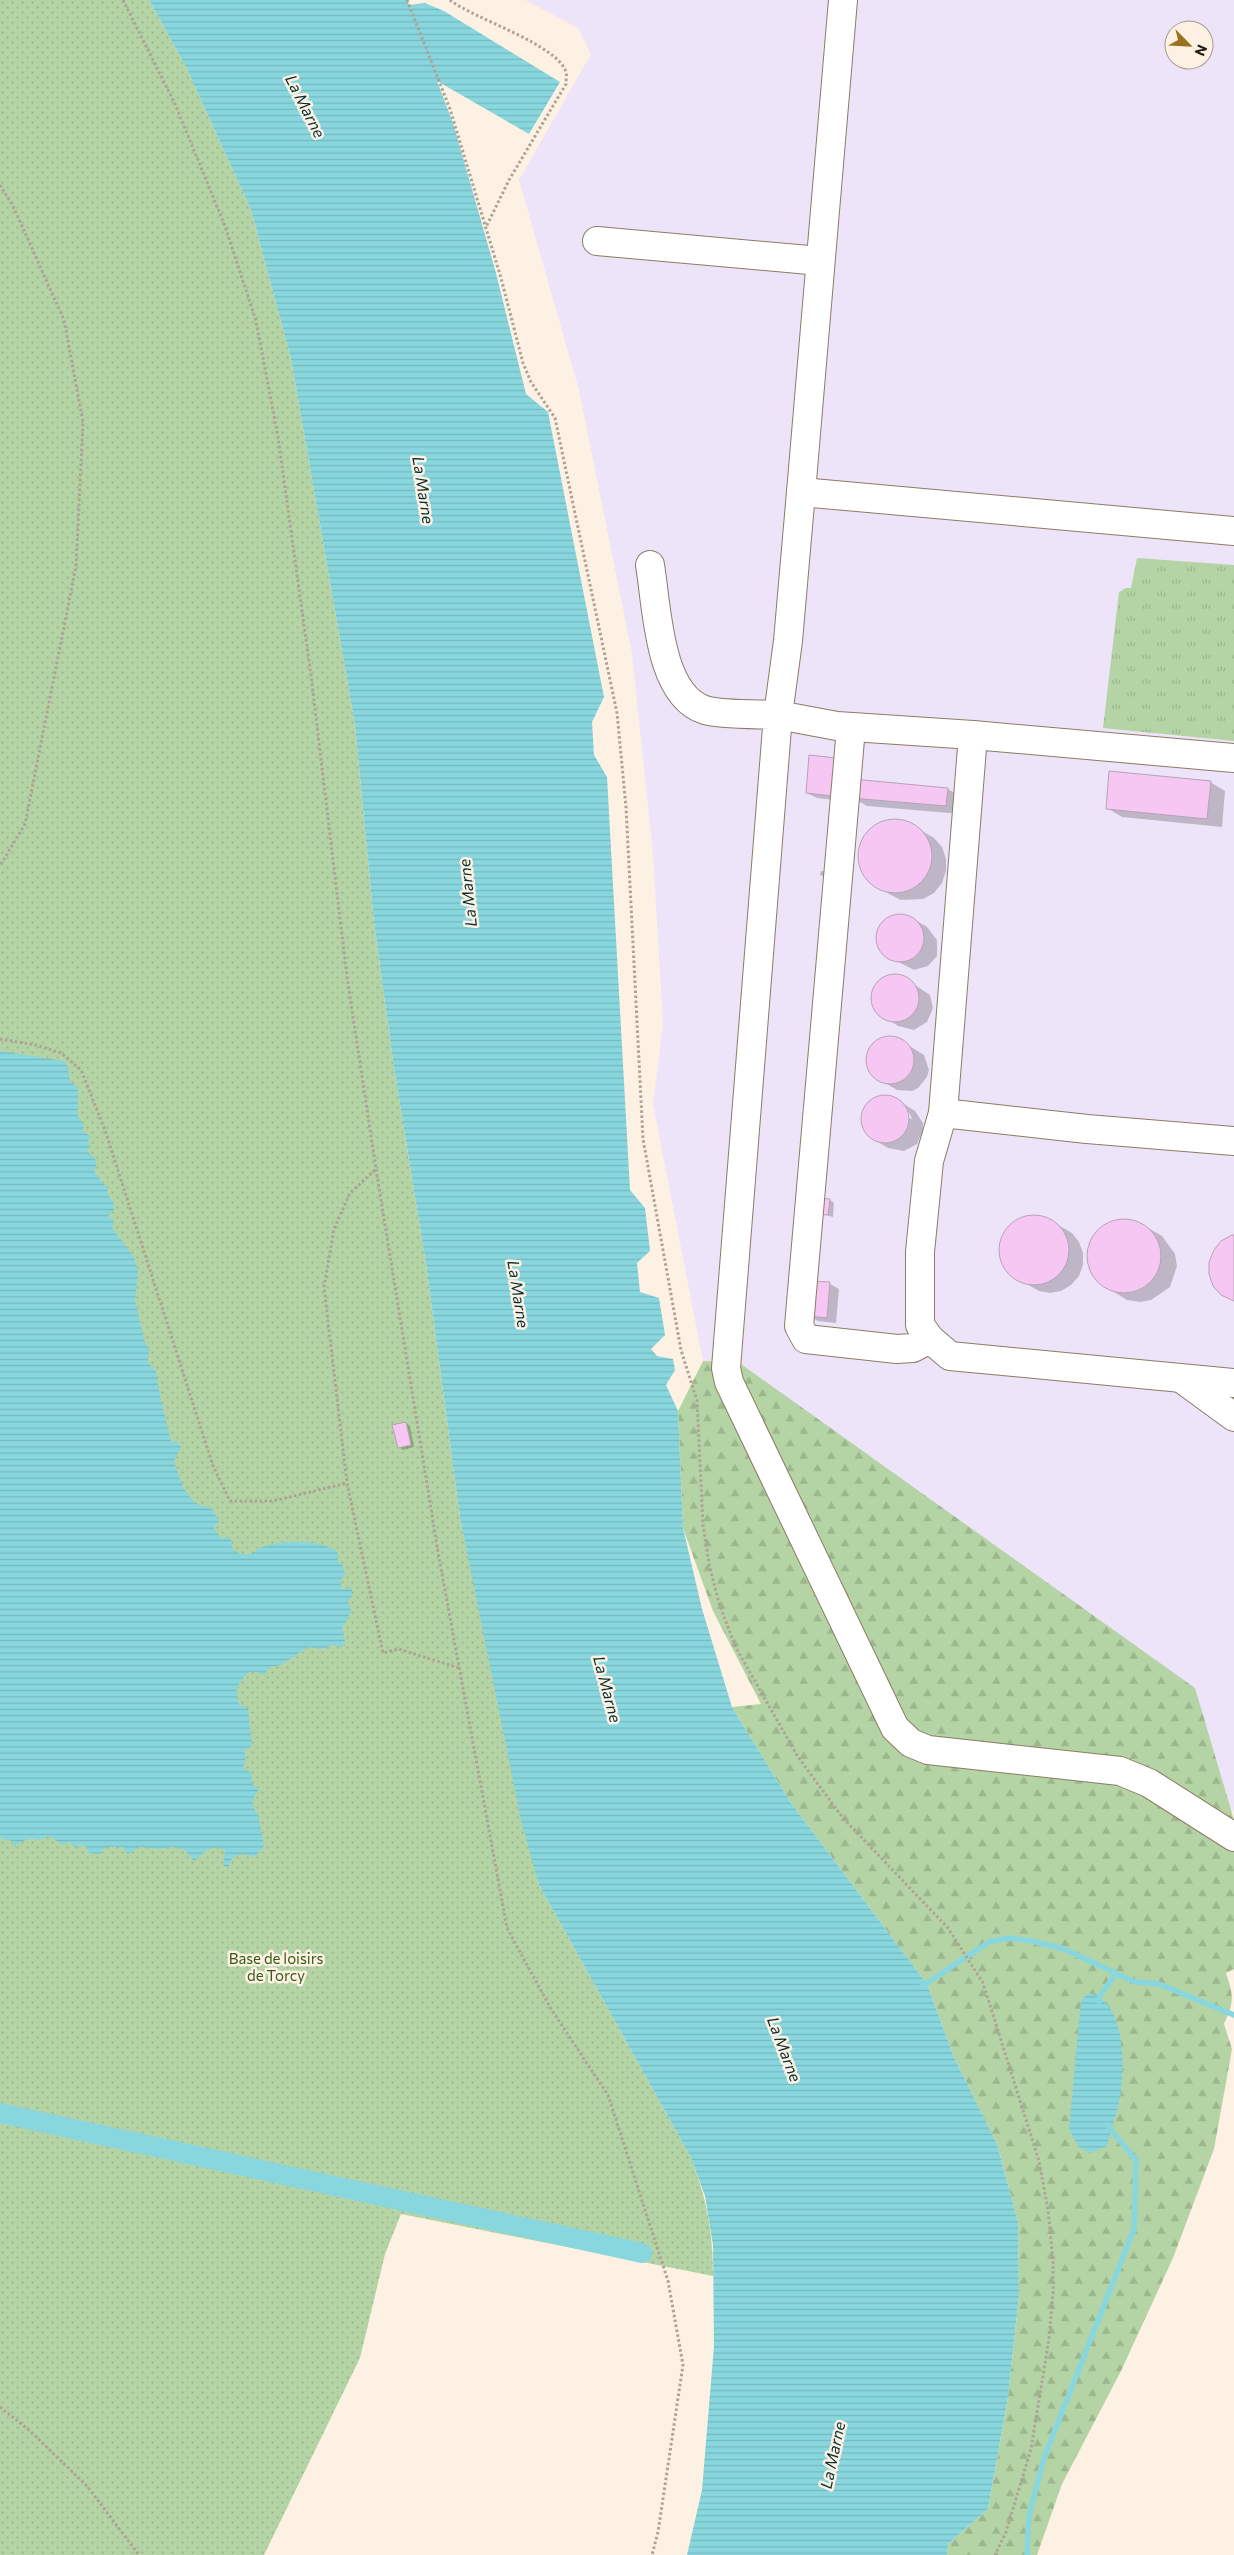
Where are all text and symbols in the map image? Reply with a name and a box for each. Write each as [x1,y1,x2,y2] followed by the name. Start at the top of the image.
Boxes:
[1164,20,1214,70] north arrow
[1191,42,1211,59] text: N
[282,71,330,141] water label: La Marne
[409,455,439,526] water label: La Marne
[454,858,480,928] water label: La Marne
[504,1259,534,1330] water label: La Marne
[590,1654,626,1725] water label: La Marne
[229,1949,323,1984] park label: Base de loisirs de Torcy
[764,2014,806,2085] water label: La Marne
[816,2419,848,2490] water label: La Marne

